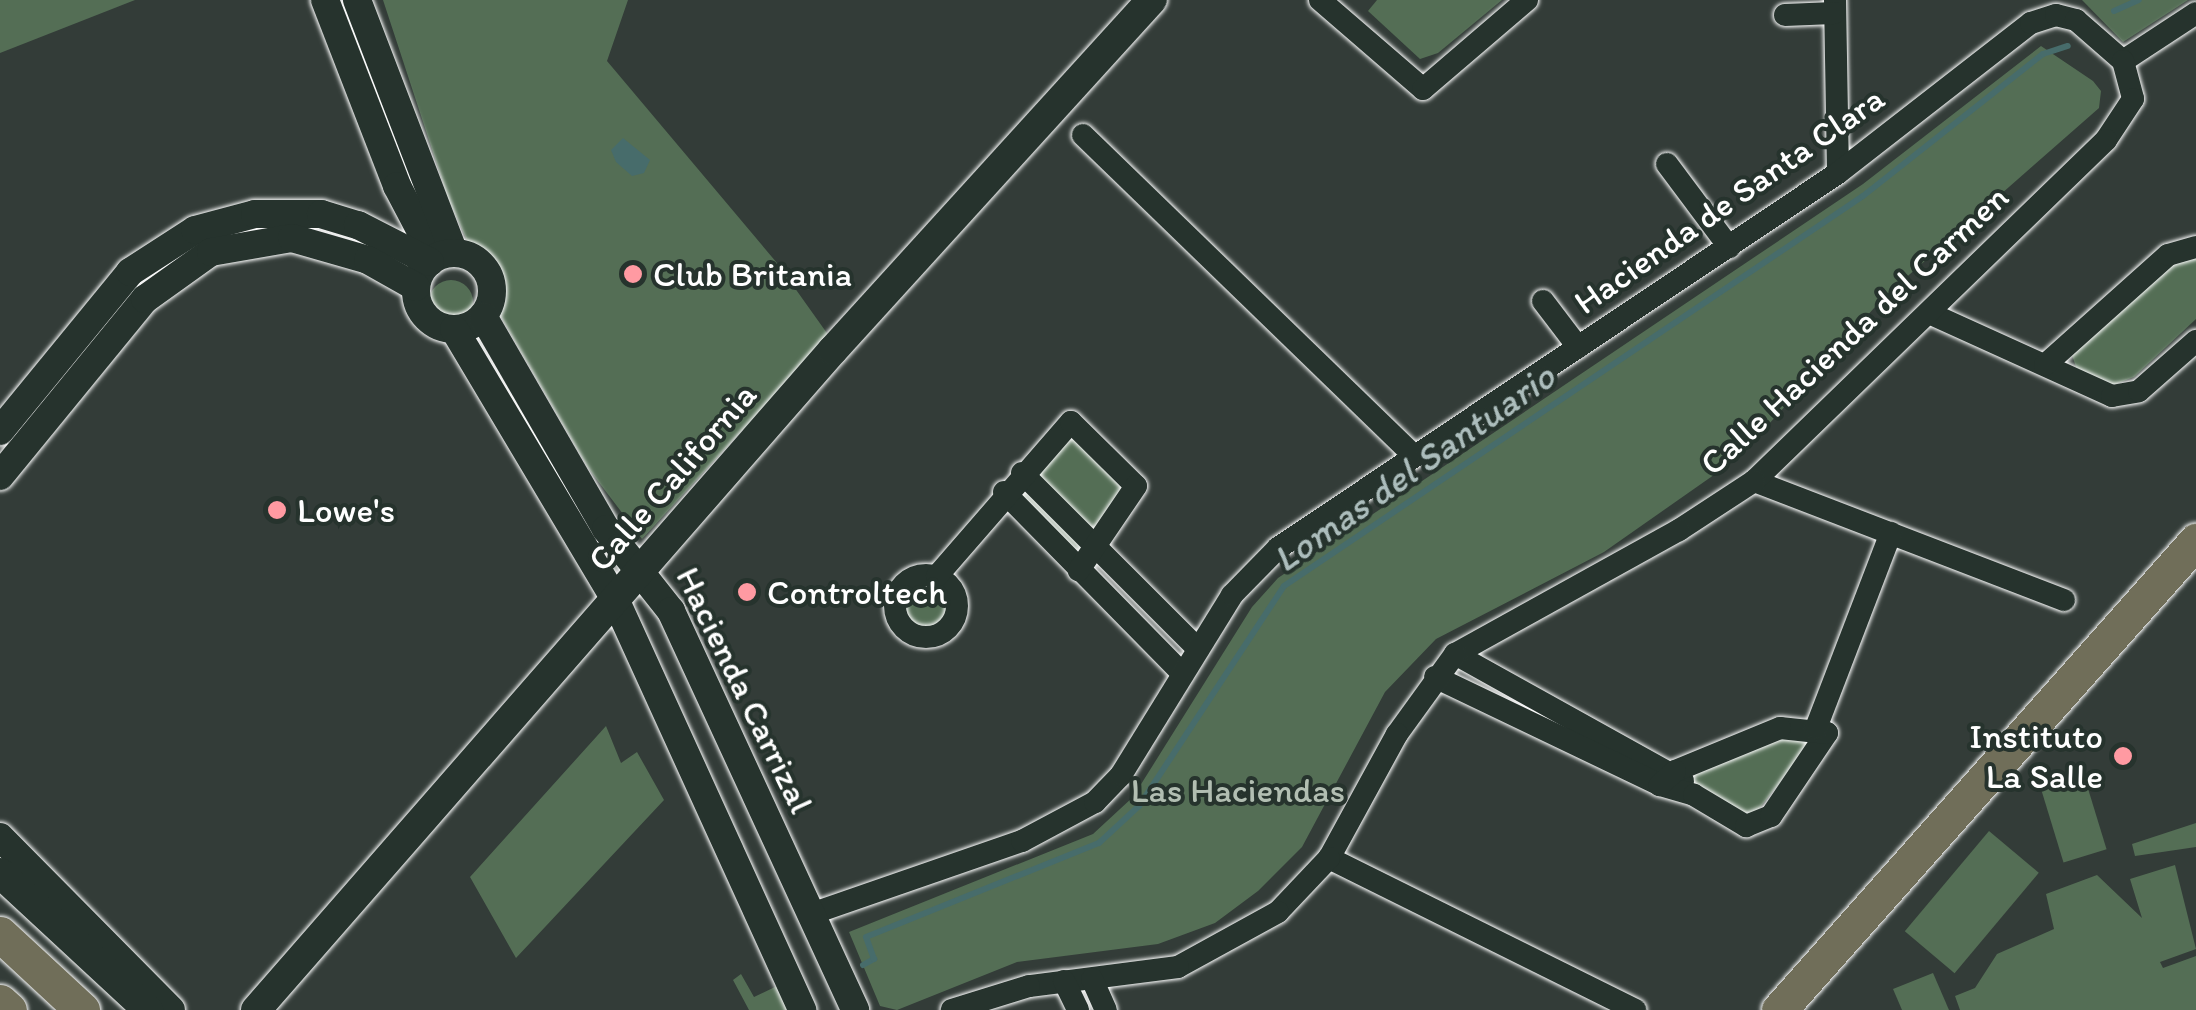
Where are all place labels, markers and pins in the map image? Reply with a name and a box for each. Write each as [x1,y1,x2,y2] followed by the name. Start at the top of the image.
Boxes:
[653,253,854,295] place label: Club Britania
[622,263,644,285] marker: Club Britania
[297,489,395,531] place label: Lowe's
[266,499,288,521] marker: Lowe's
[767,571,947,613] place label: Controltech
[736,581,758,603] marker: Controltech
[1969,715,2103,797] place label: Instituto La Salle
[2112,745,2134,767] marker: Instituto La Salle

